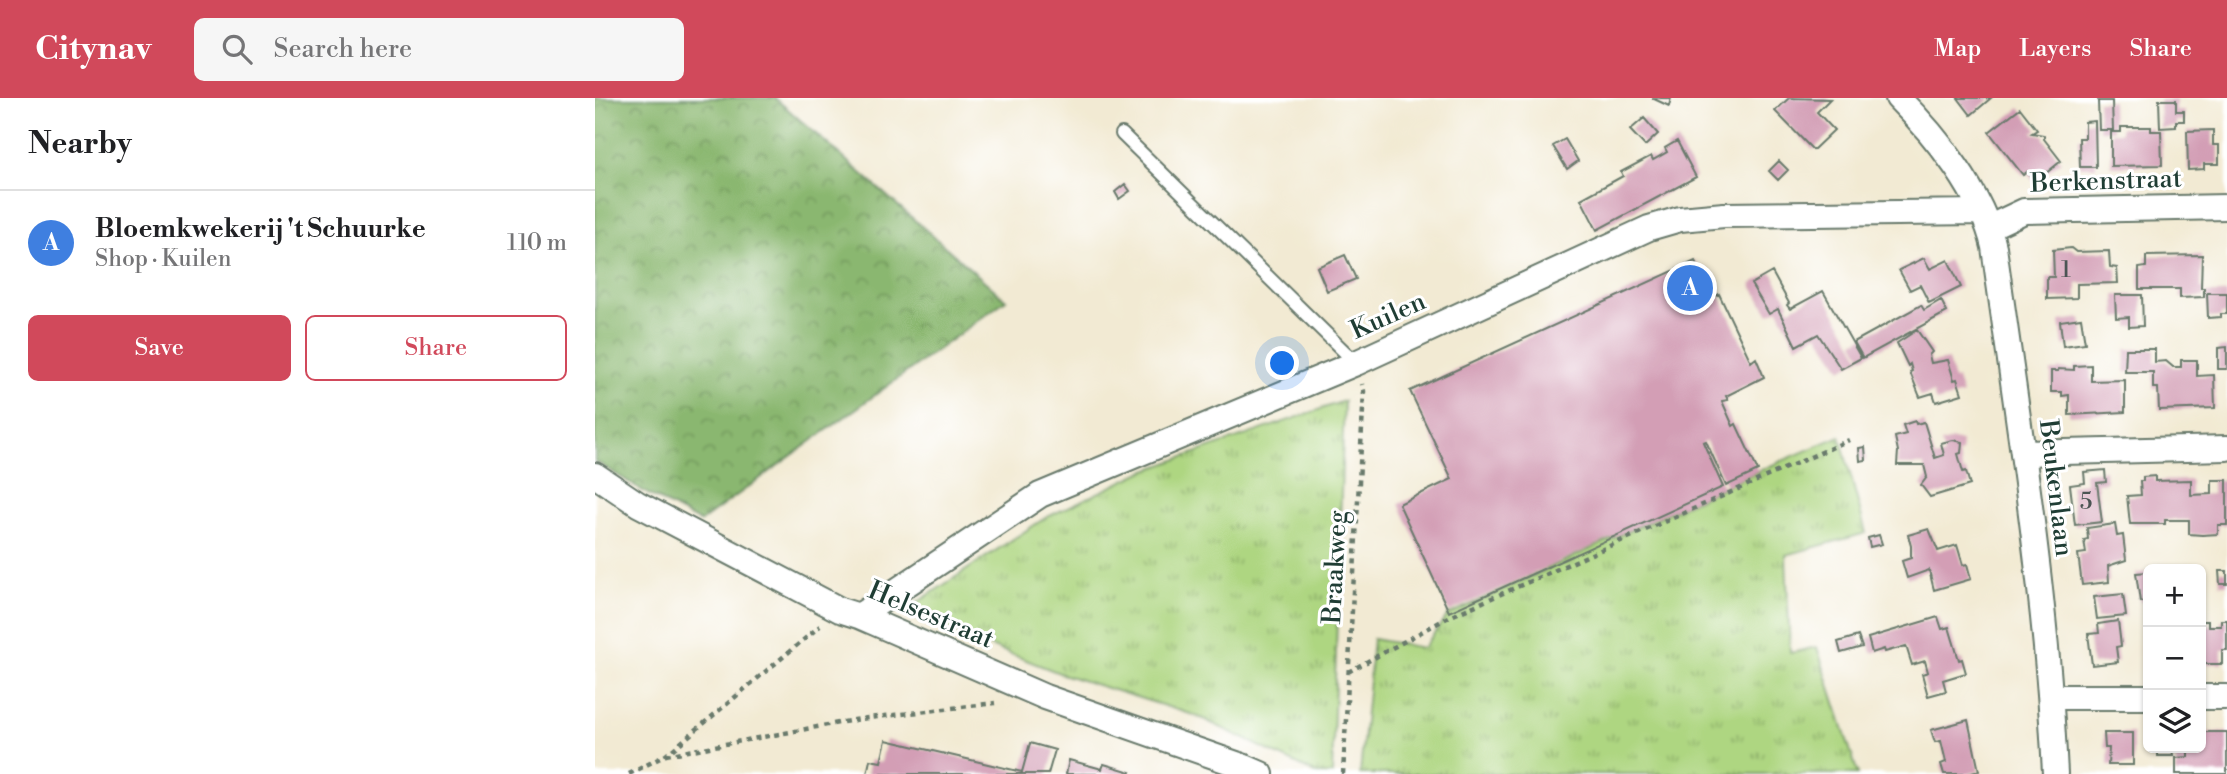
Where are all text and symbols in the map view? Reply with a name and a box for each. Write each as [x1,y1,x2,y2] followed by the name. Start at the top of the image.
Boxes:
[194,18,684,81] search box
[35,29,152,70] text: Citynav
[218,30,256,68] icon: search
[274,33,412,65] text: Search here
[1934,34,1981,64] text: Map
[2019,34,2091,64] text: Layers
[2129,34,2192,64] text: Share
[28,125,132,163] text: Nearby
[2029,162,2182,200] street label: Berkenstraat
[95,213,426,245] text: Bloemkwekerij 't Schuurke
[43,229,59,257] text: A
[507,229,567,257] text: 110 m
[95,245,231,273] text: Shop · Kuilen
[2061,256,2071,284] house number: 1
[1667,262,1713,314] pin: A
[1345,285,1431,347] street label: Kuilen
[28,315,291,381] button: Save
[305,315,567,381] button: Share
[1265,346,1299,380] your location
[2032,417,2080,558] street label: Beukenlaan
[2080,488,2092,516] house number: 5
[1316,509,1354,626] street label: Braakweg
[2143,564,2206,753] map controls
[2143,564,2206,627] button: +
[863,574,999,656] street label: Helsestraat
[2143,627,2206,690] button: −
[2143,690,2206,753] button: layers

